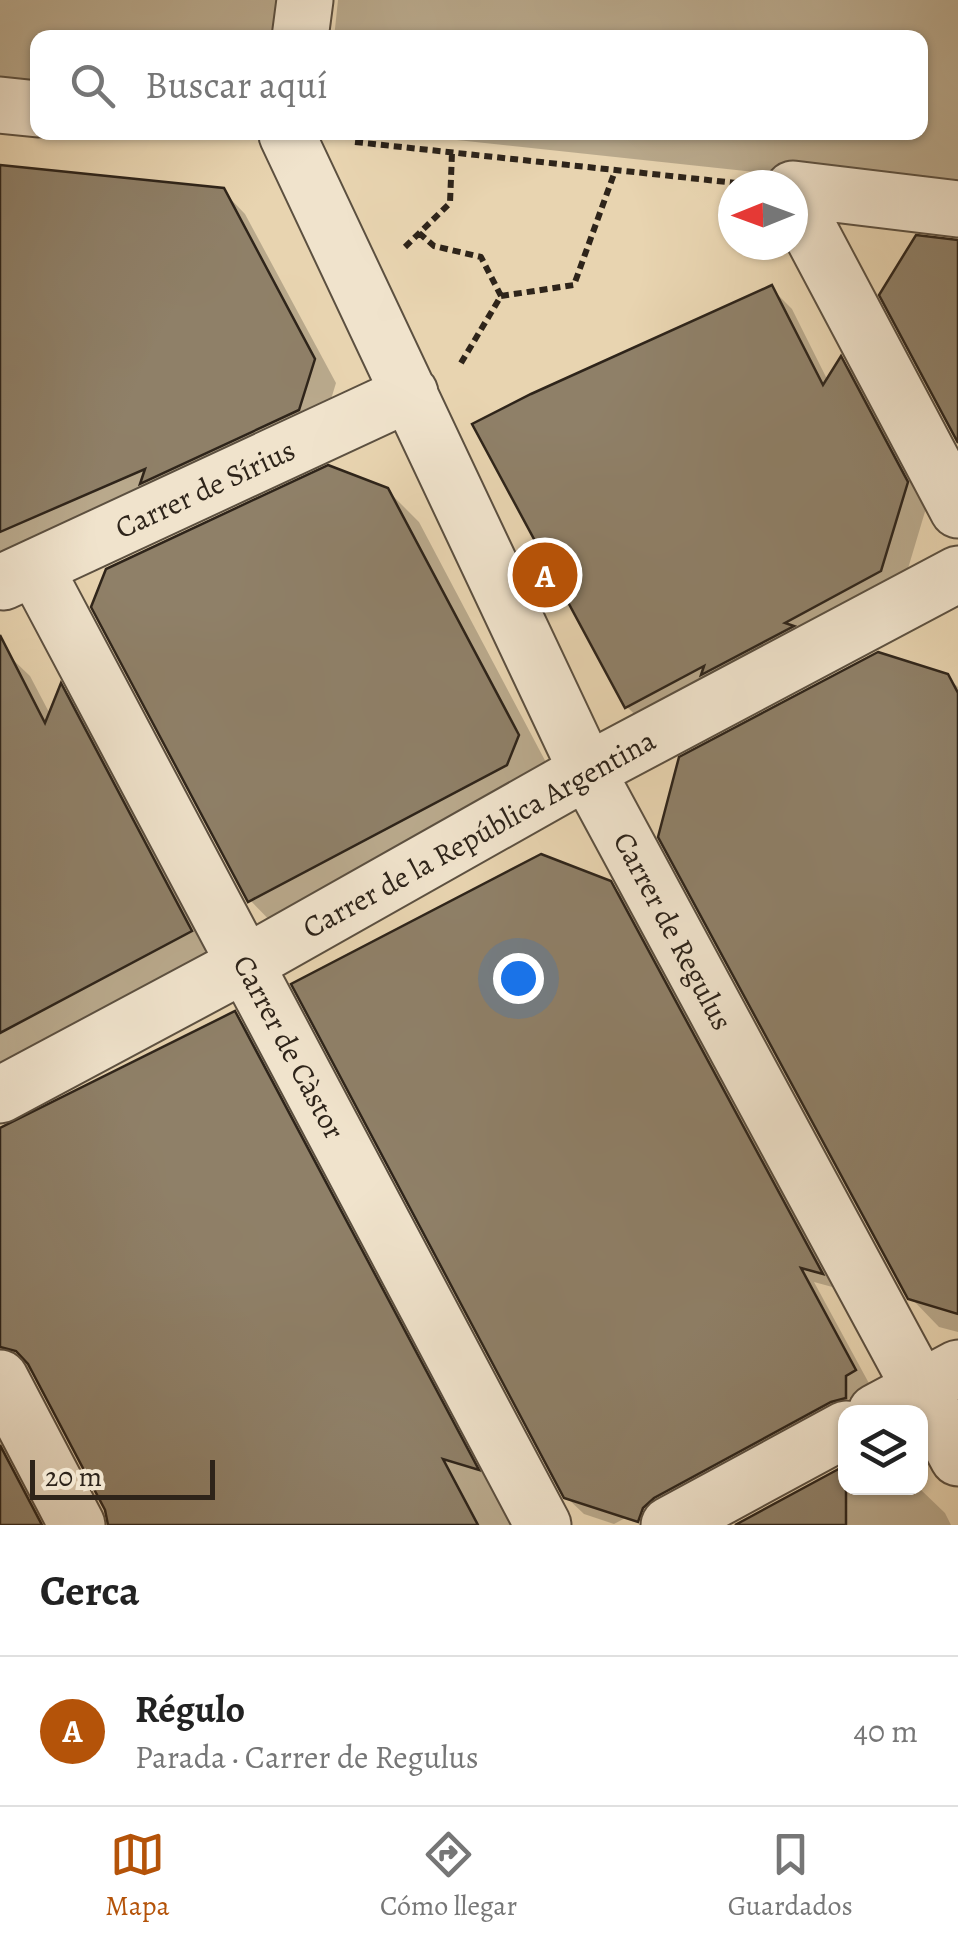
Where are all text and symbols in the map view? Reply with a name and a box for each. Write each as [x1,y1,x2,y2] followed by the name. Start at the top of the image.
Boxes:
[30,30,928,140] search box
[65,58,120,113] icon: search
[145,59,328,111] text: Buscar aquí
[718,170,808,260] north arrow
[109,430,301,548] street label: Carrer de Sírius
[512,538,578,612] pin: A
[295,720,663,948] street label: Carrer de la República Argentina
[604,825,742,1037] street label: Carrer de Regulus
[224,948,354,1146] street label: Carrer de Càstor
[493,953,544,1004] your location
[838,1405,928,1495] map controls
[838,1405,928,1495] button: layers
[30,1455,215,1500] scale bar
[45,1458,102,1496] text: 20 m
[40,1562,139,1619] text: Cerca
[135,1683,245,1735] text: Régulo
[62,1709,83,1753] text: A
[853,1709,918,1753] text: 40 m
[135,1735,479,1779] text: Parada · Carrer de Regulus
[105,1827,170,1925] tab: Mapa
[380,1827,517,1925] tab: Cómo llegar
[728,1827,853,1925] tab: Guardados

